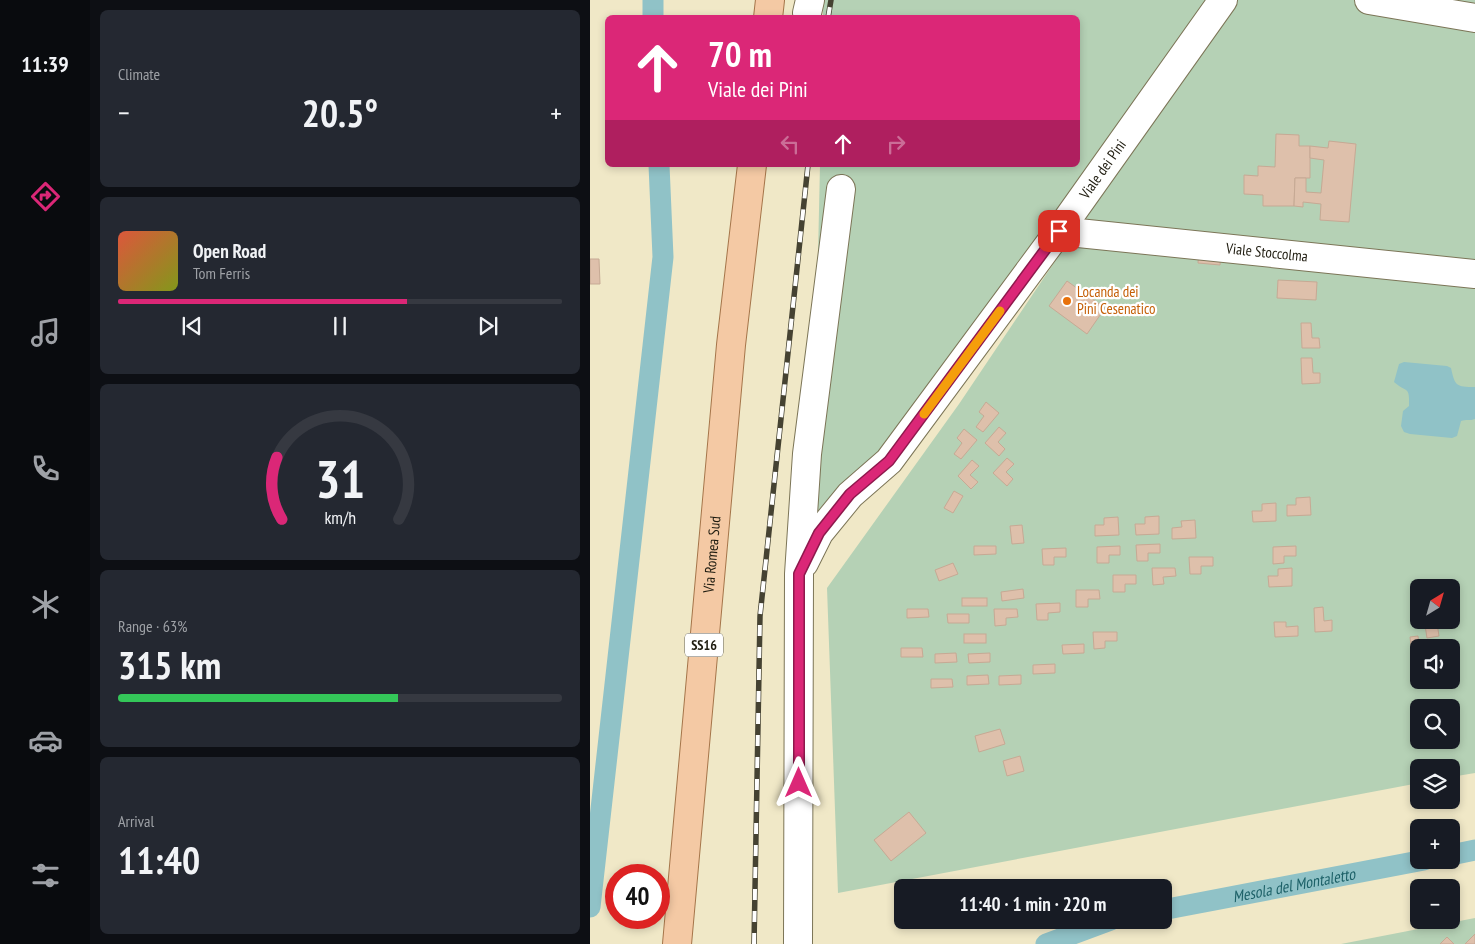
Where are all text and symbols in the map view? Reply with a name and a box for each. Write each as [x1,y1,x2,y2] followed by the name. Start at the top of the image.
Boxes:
[708,31,772,77] text: 70 m
[625,35,690,100] icon: ahead
[21,50,69,78] text: 11:39
[118,64,160,84] text: Climate
[708,75,808,103] text: Viale dei Pini
[302,88,378,137] text: 20.5°
[118,94,130,131] text: −
[550,94,562,131] text: +
[776,130,804,158] icon: left
[829,130,857,158] icon: ahead
[882,130,910,158] icon: right
[1074,136,1130,203] street label: Viale dei Pini
[28,179,63,214] icon: directions
[1038,210,1080,252] pin
[1045,217,1073,245] icon: arrive
[1224,238,1309,266] street label: Viale Stoccolma
[193,239,266,263] text: Open Road
[193,263,250,283] text: Tom Ferris
[1077,282,1155,318] place label: Locanda dei Pini Cesenatico
[1061,295,1073,307] marker: Locanda dei Pini Cesenatico
[178,312,206,340] icon: previous
[326,312,354,340] icon: pause
[474,312,502,340] icon: next
[28,315,63,350] icon: music
[315,445,365,512] text: 31
[28,451,63,486] icon: phone
[324,506,356,529] text: km/h
[699,515,725,595] street label: Via Romea Sud
[1410,579,1460,629] north arrow
[1410,579,1460,929] map controls
[28,587,63,622] icon: climate
[118,616,187,636] text: Range · 63%
[685,634,723,656] road number: SS16
[1410,639,1460,689] button: sound
[118,640,221,689] text: 315 km
[1410,699,1460,749] button: search
[28,723,63,758] icon: car
[772,756,824,808] position arrow
[1410,759,1460,809] button: layers
[118,811,154,831] text: Arrival
[1410,819,1460,869] button: +
[118,835,200,884] text: 11:40
[28,858,63,893] icon: filters
[1231,863,1358,906] water label: Mesola del Montaletto
[605,864,670,929] speed limit sign: 40
[1410,879,1460,929] button: −
[960,892,1106,916] text: 11:40 · 1 min · 220 m

